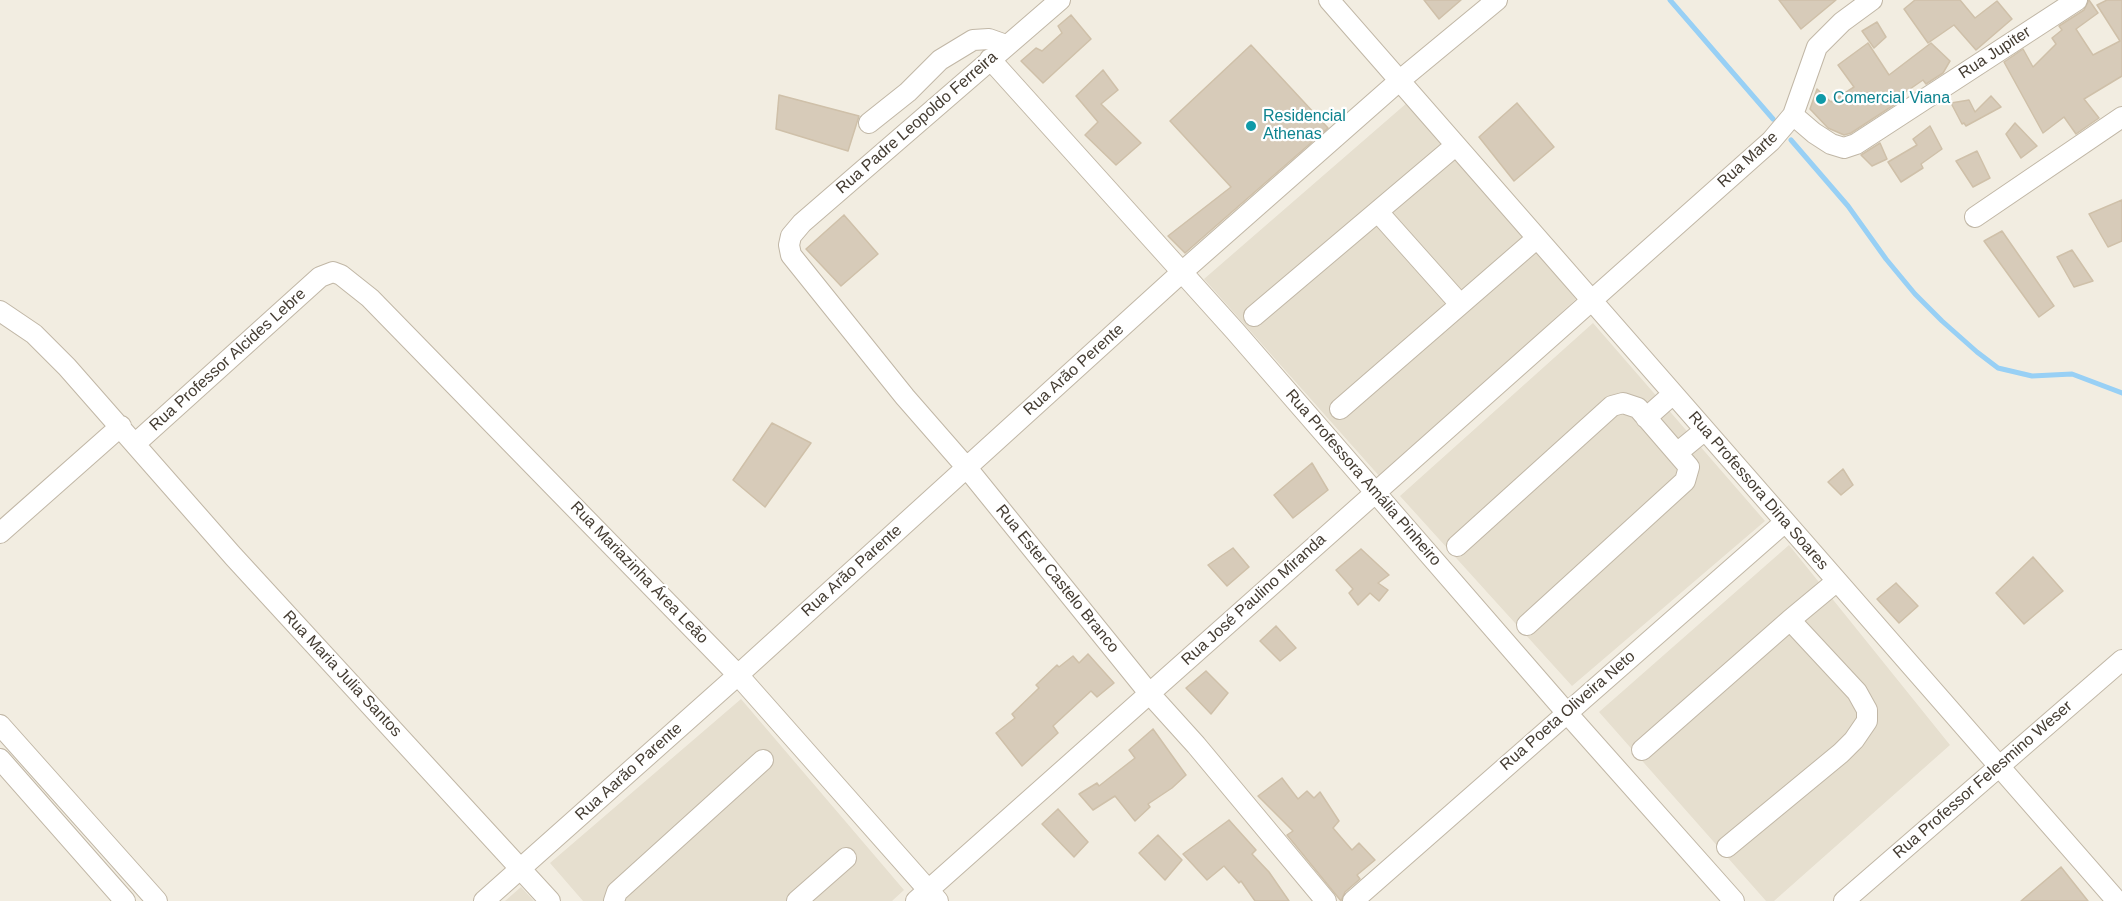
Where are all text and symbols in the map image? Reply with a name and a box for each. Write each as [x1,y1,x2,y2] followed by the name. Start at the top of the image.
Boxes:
[1955,23,2035,83] street label: Rua Jupiter
[833,48,1001,198] street label: Rua Padre Leopoldo Ferreira
[1833,89,1950,109] place label: Comercial Viana
[1814,92,1828,106] marker: Comercial Viana
[1263,107,1346,145] place label: Residencial Athenas
[1244,119,1258,133] marker: Residencial Athenas
[1714,128,1782,192] street label: Rua Marte
[146,285,310,435] street label: Rua Professor Alcides Lebre
[1020,320,1128,420] street label: Rua Arão Perente
[1281,386,1445,570] street label: Rua Professora Amália Pinheiro
[1684,408,1832,574] street label: Rua Professora Dina Soares
[566,498,712,648] street label: Rua Mariazinha Área Leão
[991,501,1123,657] street label: Rua Ester Castelo Branco
[798,521,906,621] street label: Rua Arão Parente
[1178,530,1330,670] street label: Rua José Paulino Miranda
[279,607,405,741] street label: Rua Maria Julia Santos
[1497,647,1639,775] street label: Rua Poeta Oliveira Neto
[1890,697,2076,863] street label: Rua Professor Felesmino Weser
[572,719,686,825] street label: Rua Aarão Parente

